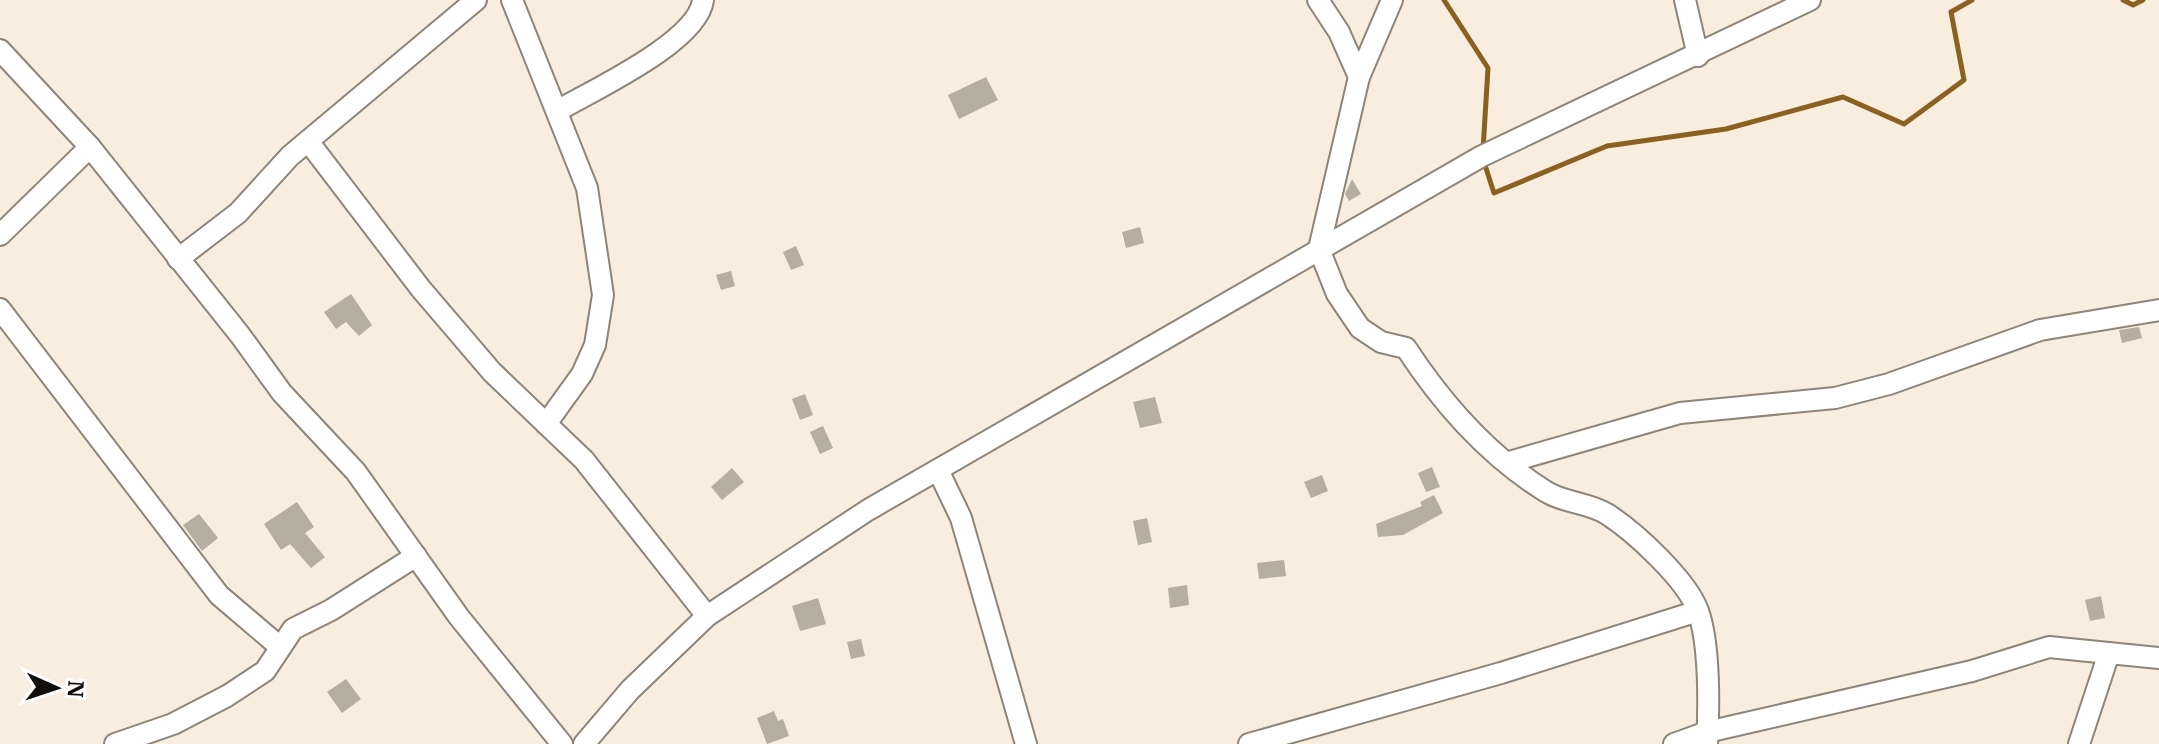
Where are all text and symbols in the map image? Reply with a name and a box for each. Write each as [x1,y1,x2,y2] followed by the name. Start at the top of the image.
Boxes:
[16,648,96,728] north arrow
[62,680,91,699] text: N

